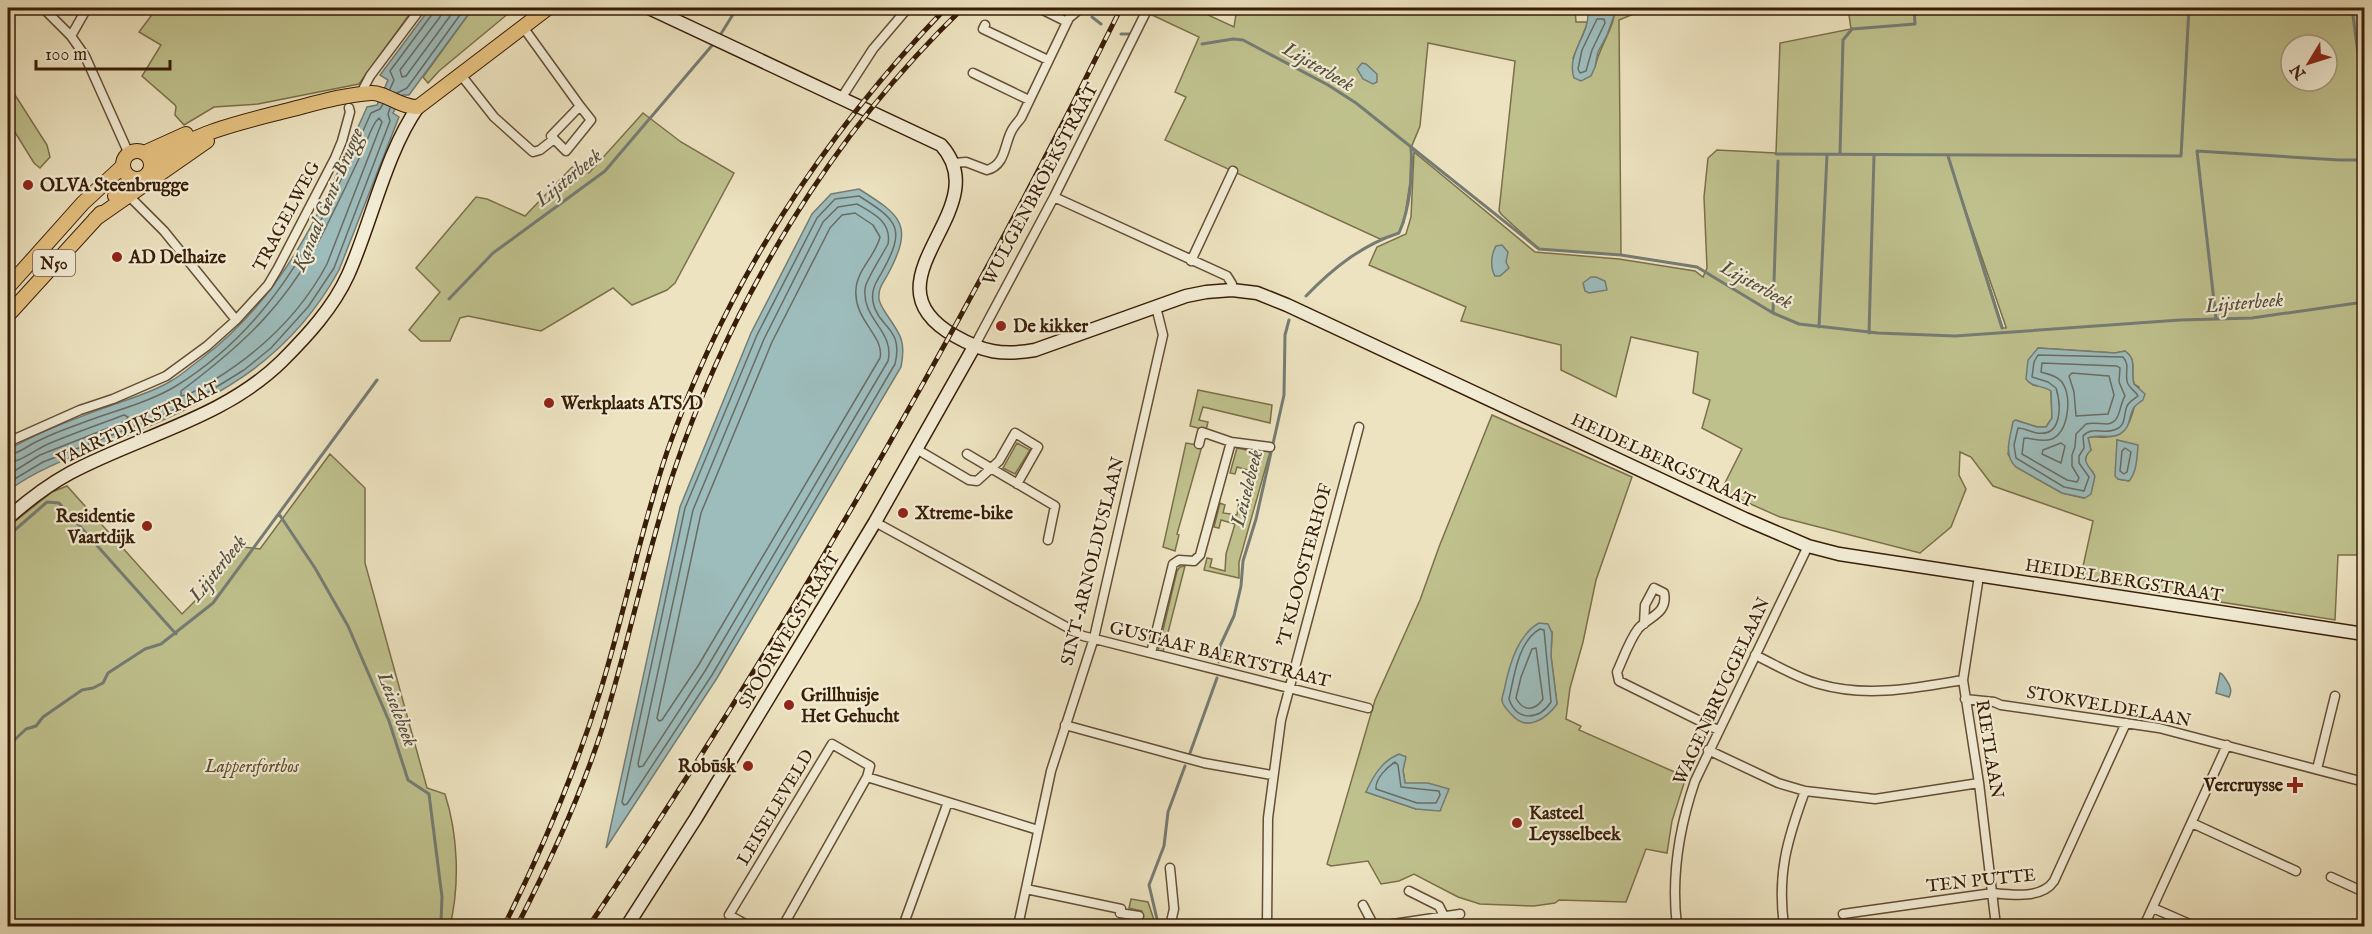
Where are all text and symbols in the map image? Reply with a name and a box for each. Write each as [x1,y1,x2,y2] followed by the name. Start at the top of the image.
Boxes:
[36,33,170,71] scale bar
[2279,33,2339,93] north arrow
[1277,36,1359,98] water label: Lijsterbeek
[45,44,87,67] text: 100 m
[2287,59,2312,83] text: N
[978,80,1104,290] street label: WULGENBROEKSTRAAT
[287,124,371,276] water label: Kanaal Gent-Brugge
[530,144,607,213] water label: Lijsterbeek
[249,157,326,276] street label: TRAGELWEG
[40,175,190,198] place label: OLVA Steenbrugge
[21,178,35,192] marker: OLVA Steenbrugge
[128,247,227,270] place label: AD Delhaize
[33,250,75,276] road number: N50
[110,250,124,264] marker: AD Delhaize
[1715,255,1797,315] water label: Lijsterbeek
[2203,288,2284,319] water label: Lijsterbeek
[1013,316,1088,339] place label: De kikker
[994,319,1008,333] marker: De kikker
[53,377,224,473] street label: VAARTDIJKSTRAAT
[560,393,703,416] place label: Werkplaats ATS/D
[542,396,556,410] marker: Werkplaats ATS/D
[1567,409,1758,514] street label: HEIDELBERGSTRAAT
[1226,447,1269,530] water label: Leiselebeek
[1056,454,1131,668] street label: SINT-ARNOLDUSLAAN
[1273,481,1338,649] street label: 'T KLOOSTERHOF
[914,503,1014,526] place label: Xtreme-bike
[55,506,136,550] place label: Residentie Vaartdijk
[896,506,910,520] marker: Xtreme-bike
[140,519,154,533] marker: Residentie Vaartdijk
[183,531,253,608] water label: Lijsterbeek
[734,548,846,713] street label: SPOORWEGSTRAAT
[2023,554,2224,608] street label: HEIDELBERGSTRAAT
[1669,594,1776,789] street label: WAGENBRUGGELAAN
[1107,617,1332,694] street label: GUSTAAF BAERTSTRAAT
[371,668,422,751] water label: Leiselebeek
[2025,682,2193,733] street label: STOKVELDELAAN
[801,685,900,729] place label: Grillhuisje Het Gehucht
[782,698,796,712] marker: Grillhuisje Het Gehucht
[1969,698,2008,801] street label: RIETLAAN
[733,746,820,870] street label: LEISELEVELD
[204,756,300,779] park label: Lappersfortbos
[678,756,737,779] place label: Robūsk
[741,759,755,773] marker: Robūsk
[2203,775,2284,798] place label: Vercruysse
[2288,778,2302,792] marker: Vercruysse
[1529,803,1622,847] place label: Kasteel Leysselbeek
[1510,816,1524,830] marker: Kasteel Leysselbeek
[1925,864,2037,899] street label: TEN PUTTE

